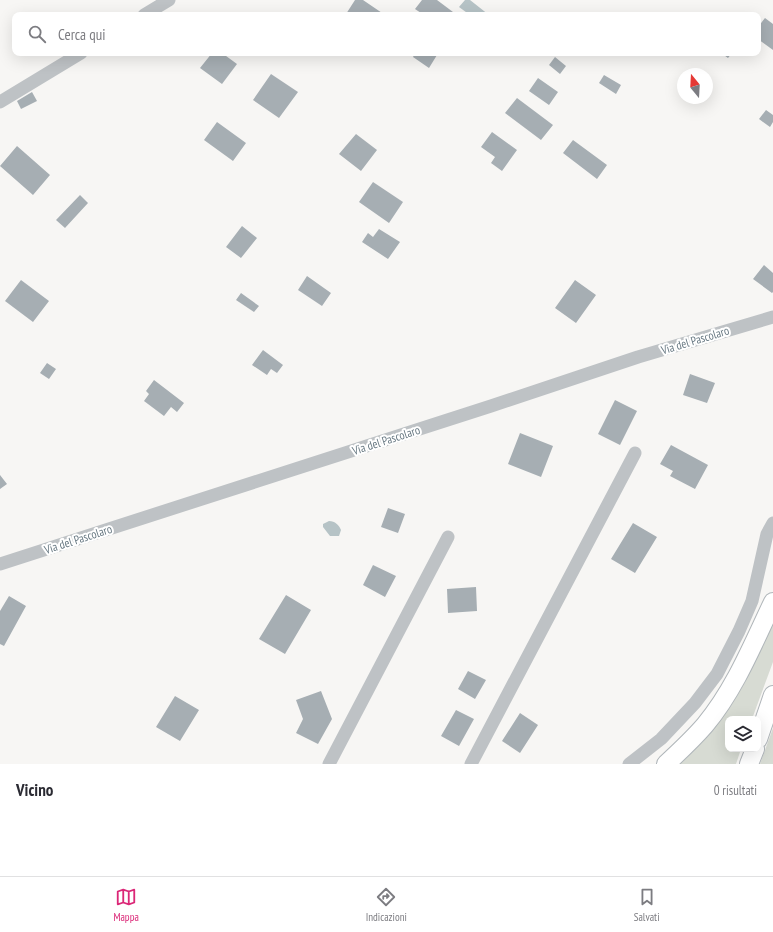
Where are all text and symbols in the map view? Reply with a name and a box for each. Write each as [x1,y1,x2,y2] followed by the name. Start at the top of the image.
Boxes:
[12,12,761,56] search box
[26,23,48,45] icon: search
[58,25,106,44] text: Cerca qui
[677,68,713,104] north arrow
[658,323,731,358] street label: Via del Pascolaro
[349,422,422,458] street label: Via del Pascolaro
[41,521,114,557] street label: Via del Pascolaro
[725,716,761,752] map controls
[725,716,761,752] button: layers
[16,779,53,801] text: Vicino
[714,782,757,799] text: 0 risultati
[113,886,139,924] tab: Mappa
[366,886,407,924] tab: Indicazioni
[634,886,660,924] tab: Salvati

